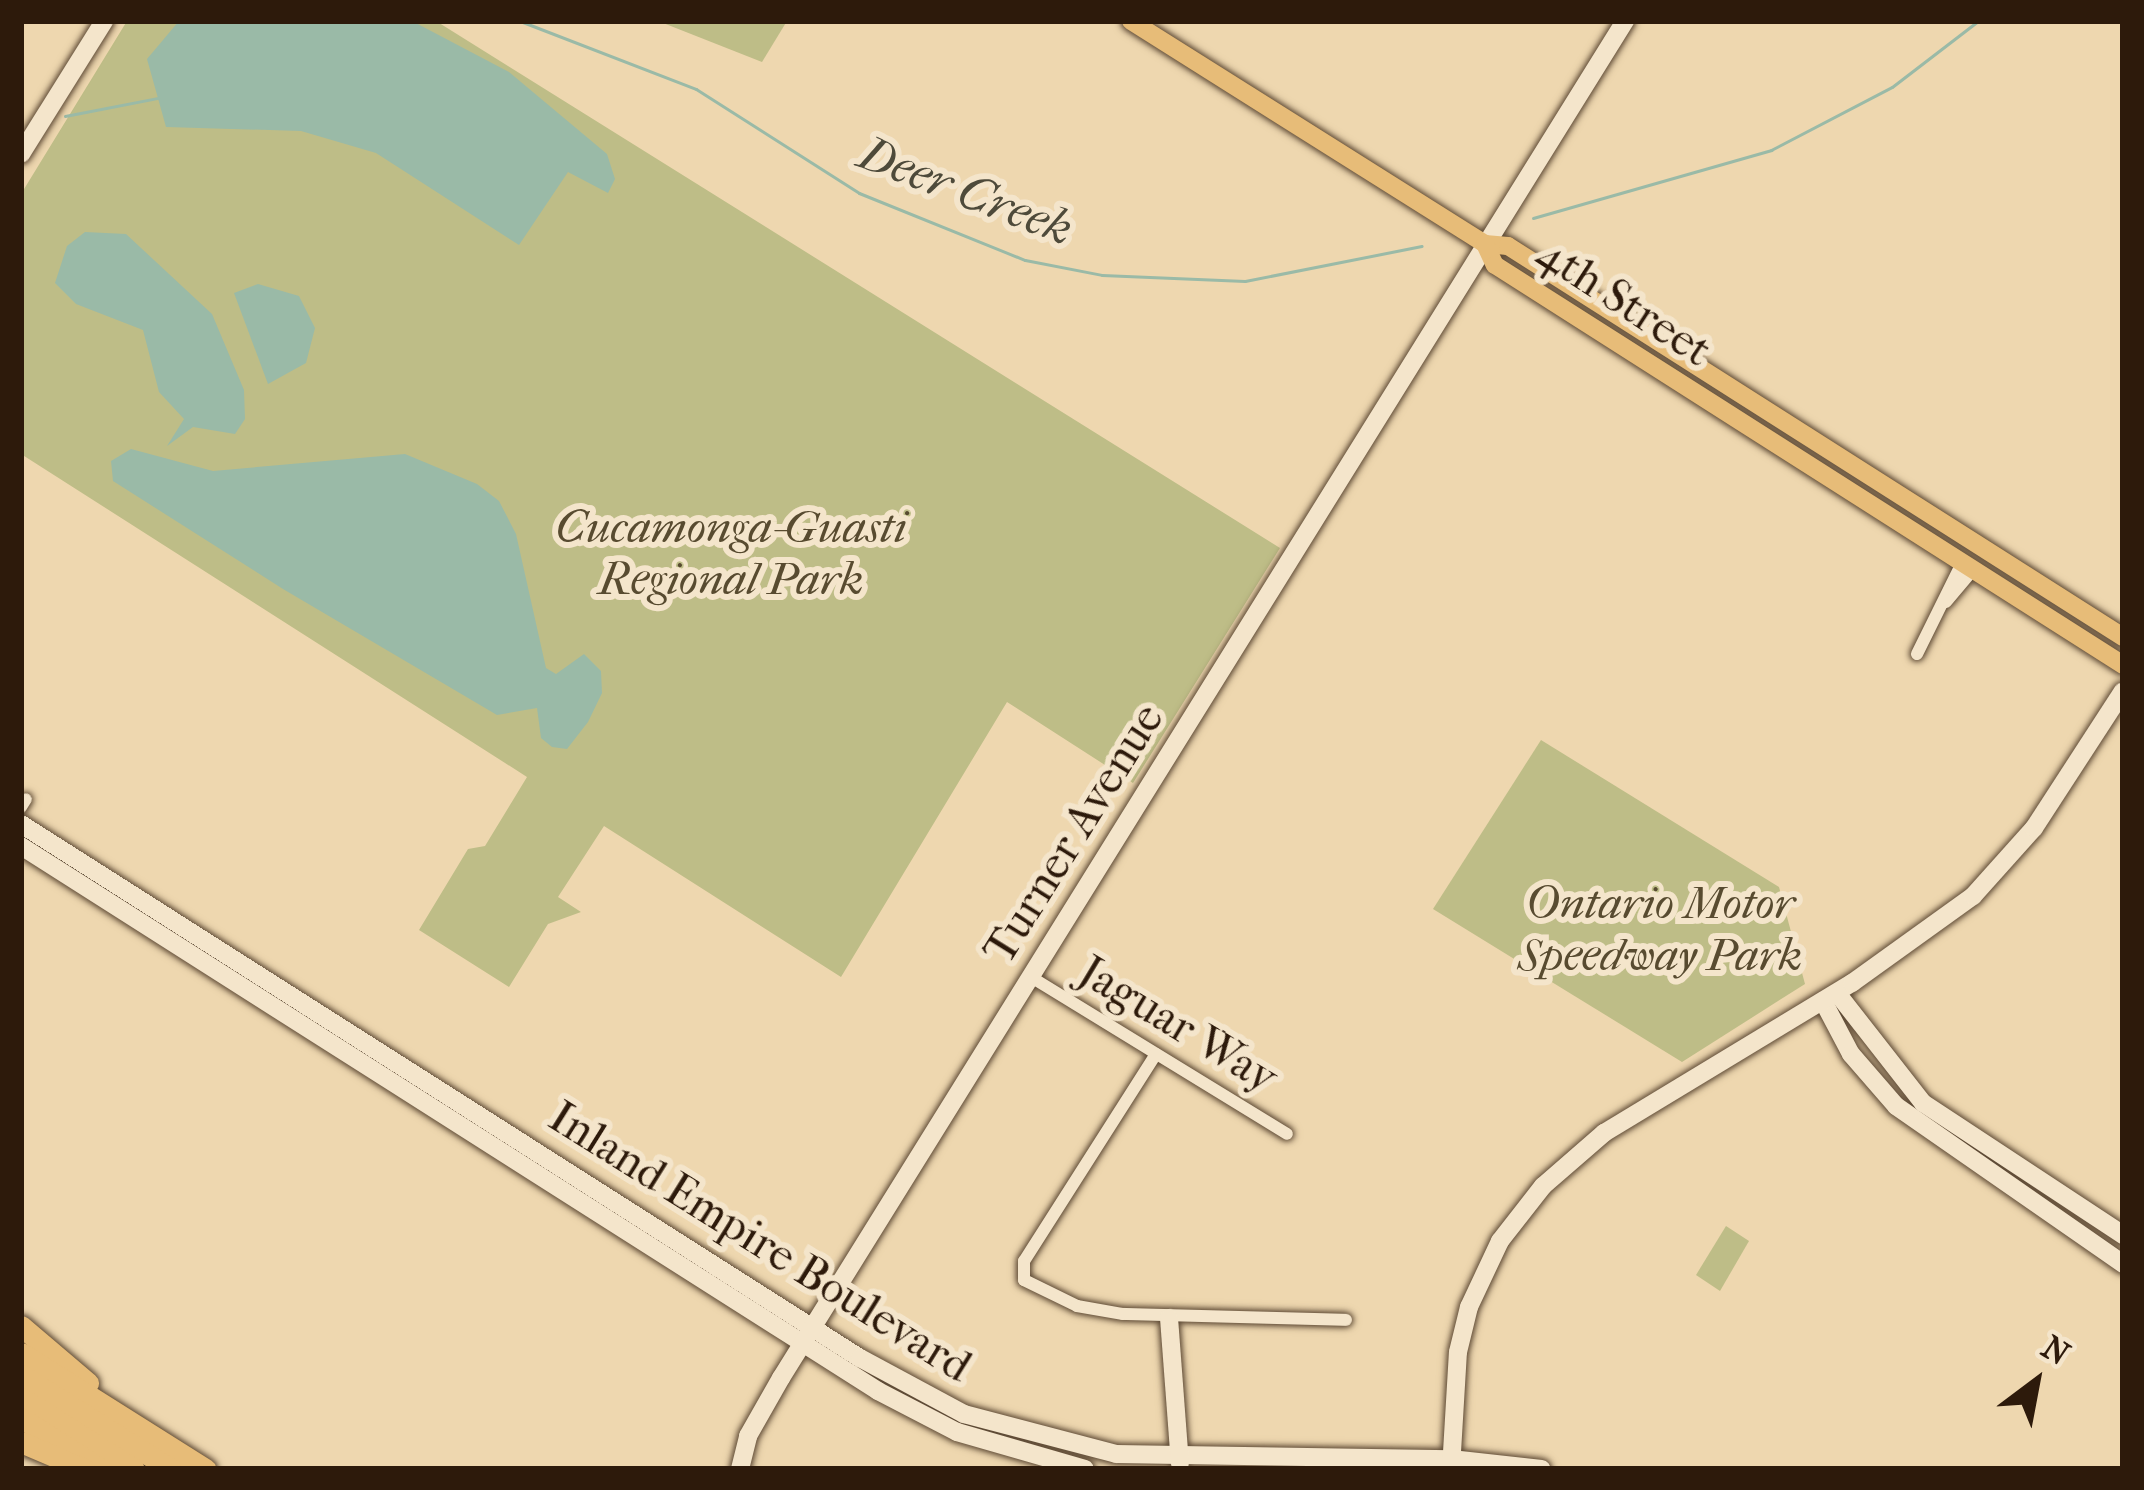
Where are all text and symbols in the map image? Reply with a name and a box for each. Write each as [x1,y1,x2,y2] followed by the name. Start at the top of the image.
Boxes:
[851,124,1081,258] water label: Deer Creek
[1527,226,1721,378] street label: 4th Street
[556,501,906,607] park label: Cucamonga-Guasti Regional Park
[973,694,1175,974] street label: Turner Avenue
[1518,877,1802,983] park label: Ontario Motor Speedway Park
[1069,945,1287,1105] street label: Jaguar Way
[539,1090,981,1394] street label: Inland Empire Boulevard
[1976,1322,2096,1442] north arrow
[2034,1328,2076,1374] text: N

